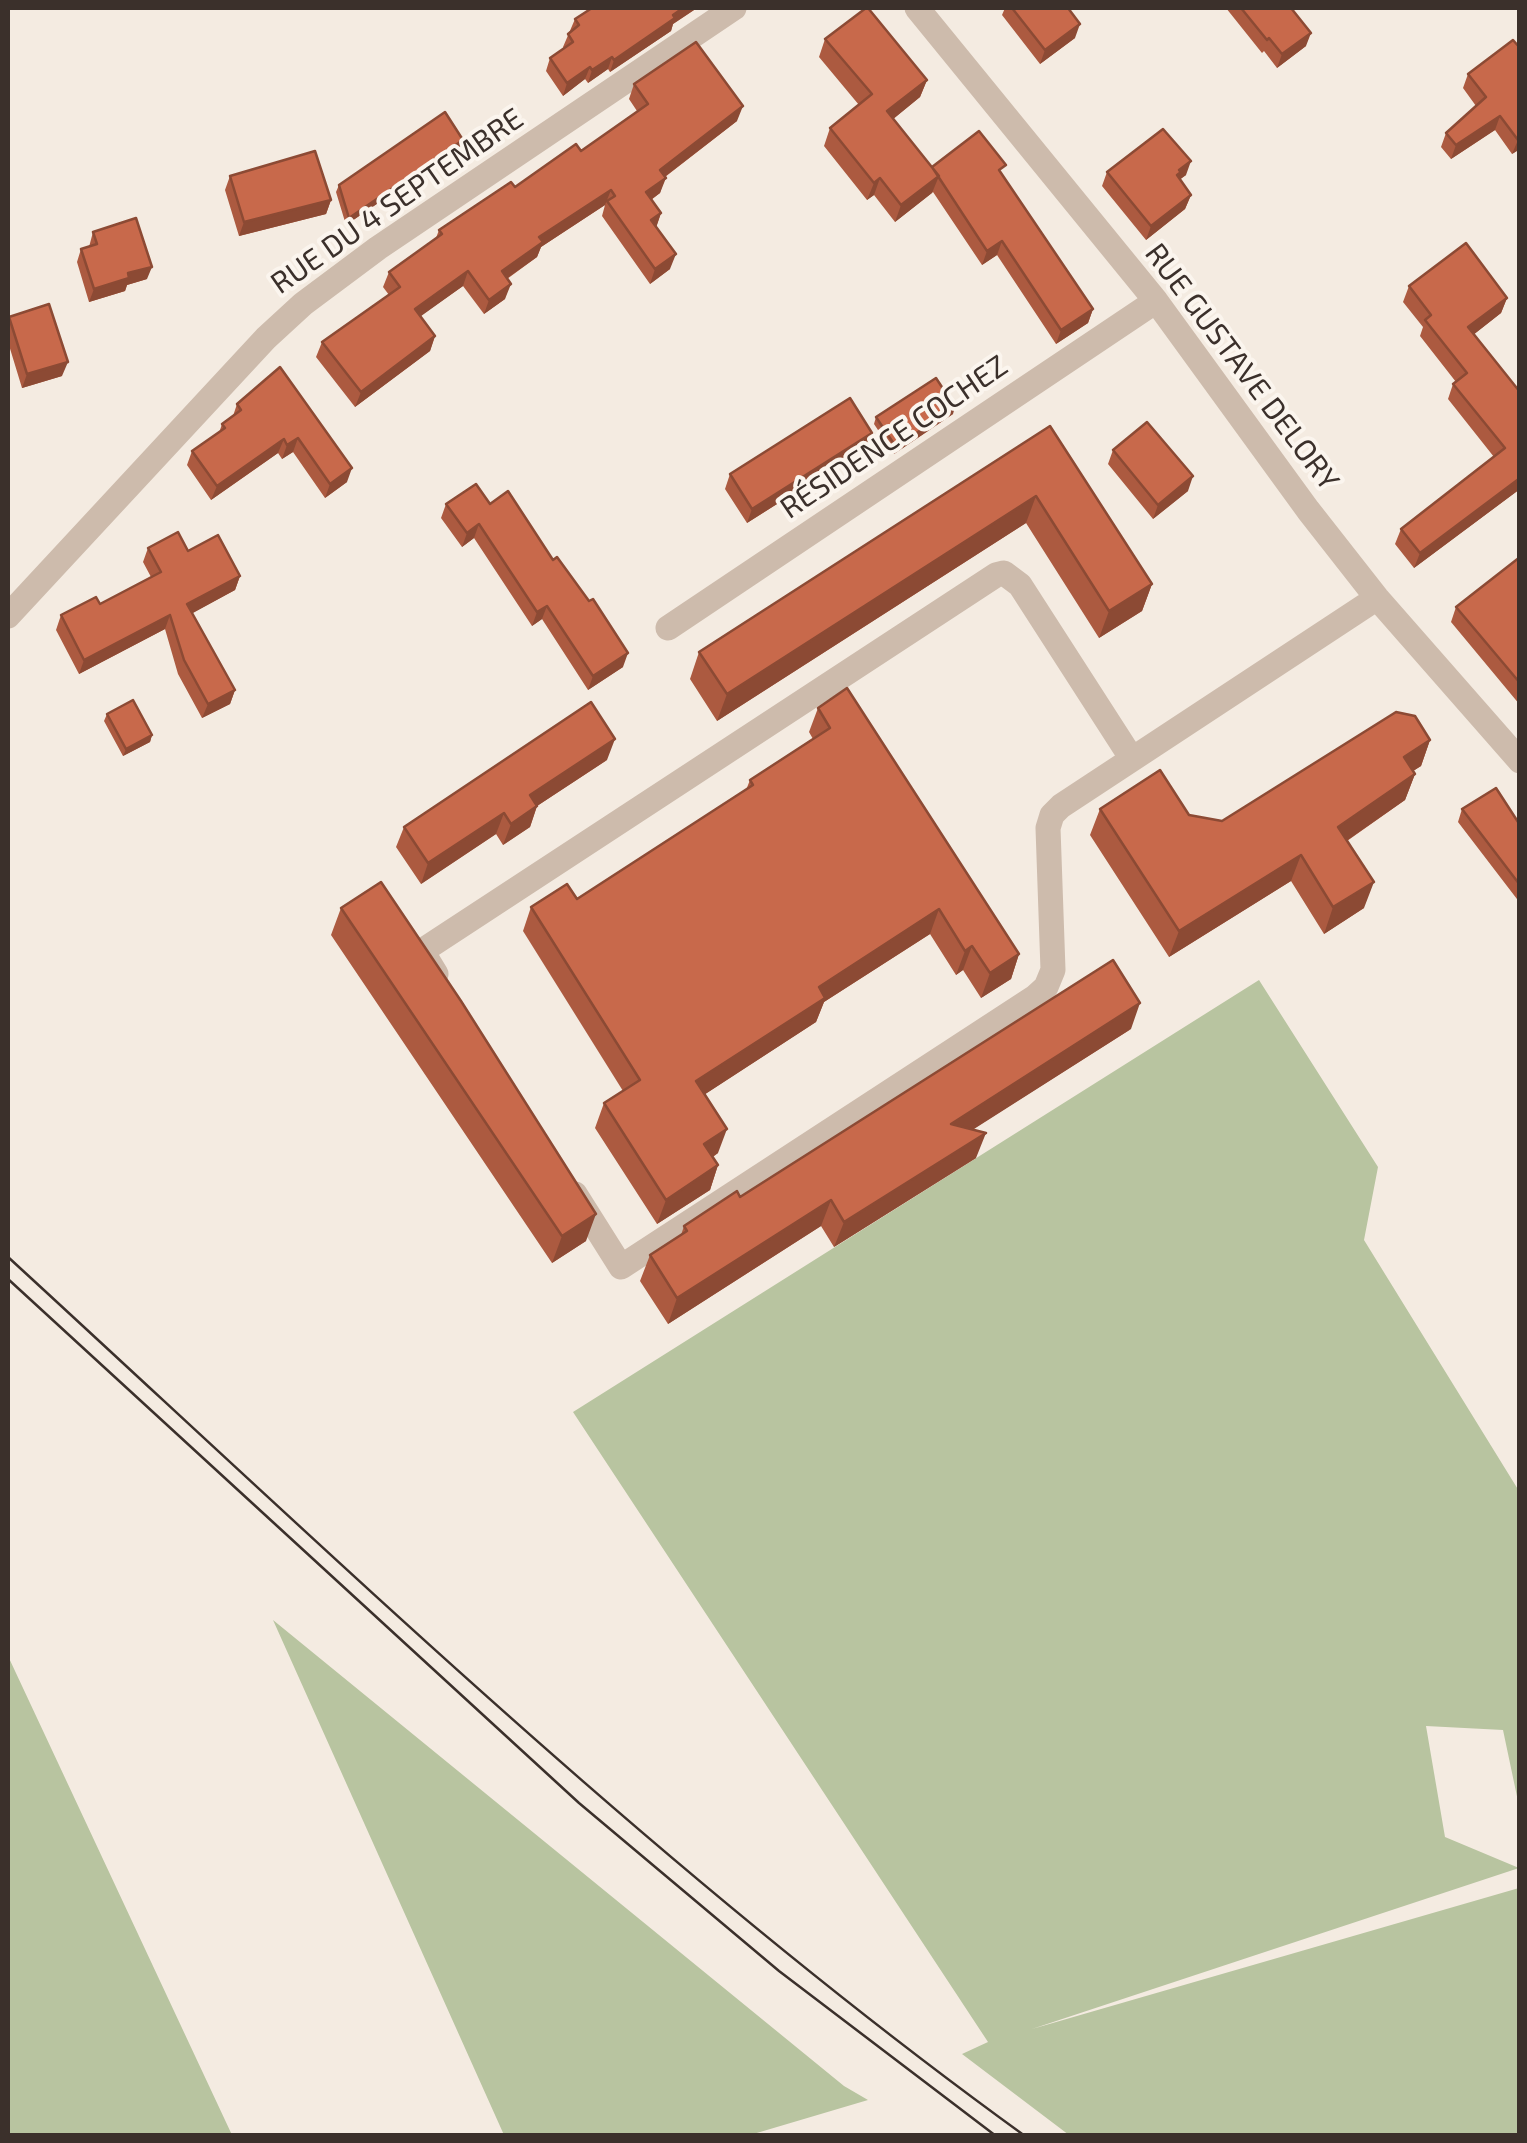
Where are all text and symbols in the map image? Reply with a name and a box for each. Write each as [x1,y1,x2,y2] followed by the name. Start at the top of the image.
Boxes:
[264,100,530,302] street label: RUE DU 4 SEPTEMBRE
[1137,236,1347,498] street label: RUE GUSTAVE DELORY
[774,348,1014,526] street label: RÉSIDENCE COCHEZ

